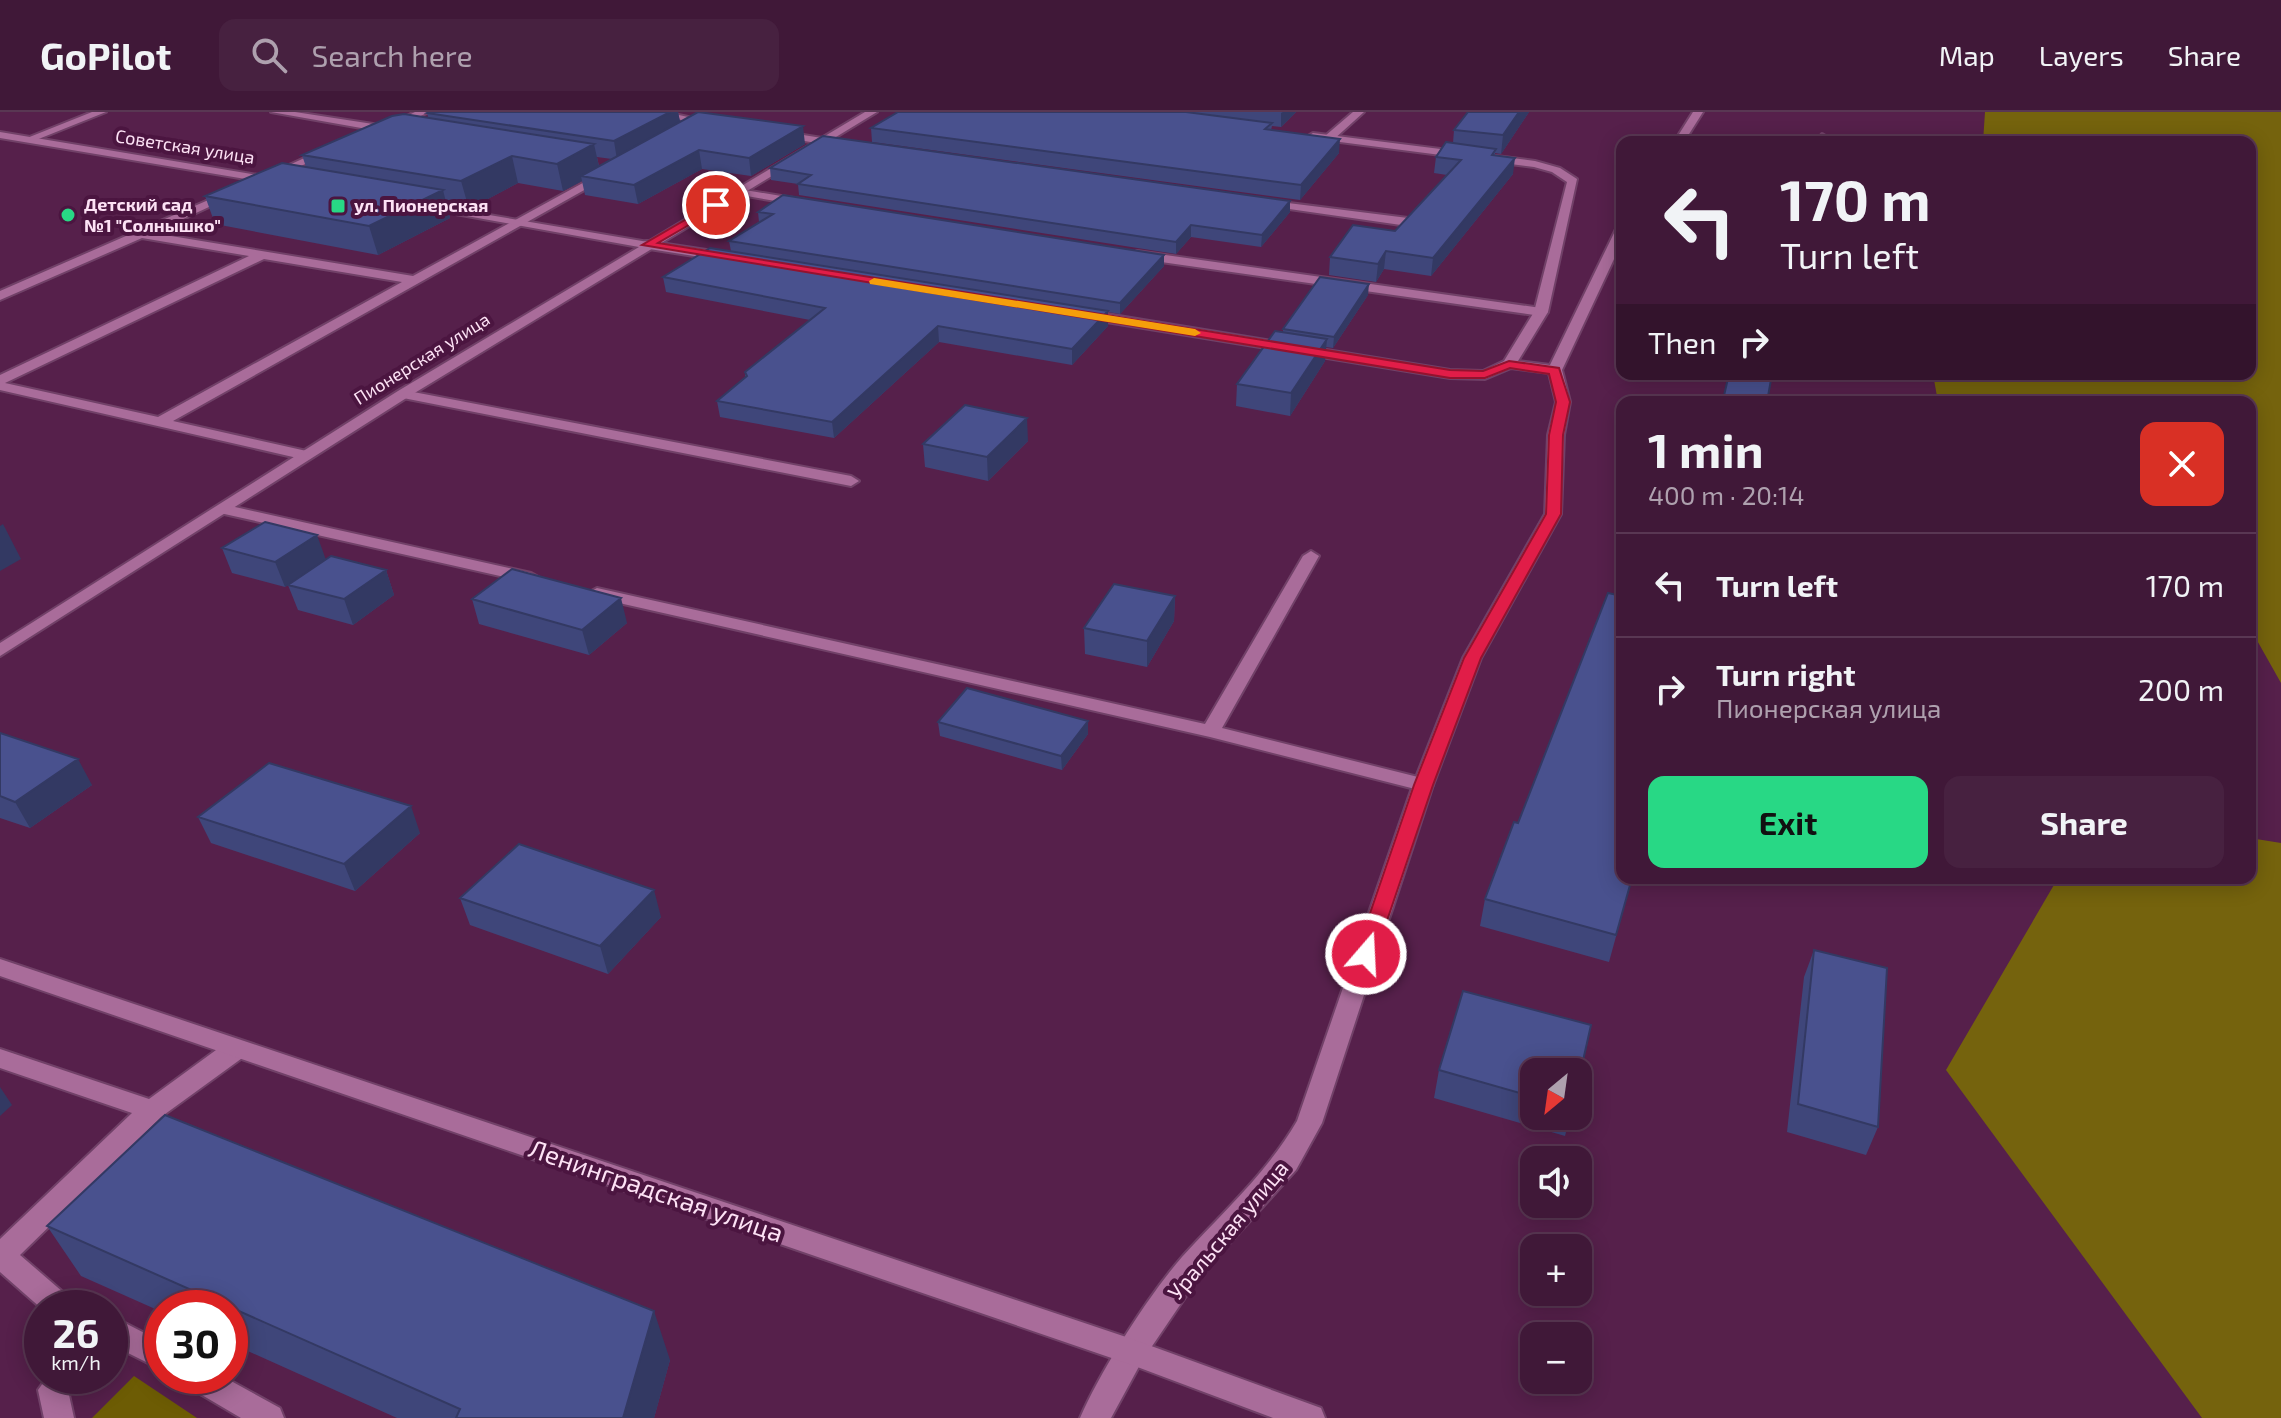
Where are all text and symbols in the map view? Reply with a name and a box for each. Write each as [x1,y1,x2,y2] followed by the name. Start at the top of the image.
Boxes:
[219,19,779,91] search box
[40,32,171,78] text: GoPilot
[247,33,291,77] icon: search
[311,37,473,73] text: Search here
[1939,38,1995,72] text: Map
[2039,38,2124,72] text: Layers
[2168,38,2241,72] text: Share
[114,124,256,168] street label: Советская улица
[1780,165,1931,232] text: 170 m
[1648,168,1752,272] icon: left
[682,171,750,239] pin
[694,183,738,227] icon: arrive
[84,193,221,236] place label: Детский сад №1 "Солнышко"
[354,194,488,216] place label: ул. Пионерская
[329,197,347,215] marker: ул. Пионерская
[59,206,77,224] marker: Детский сад №1 "Солнышко"
[1780,233,1919,276] text: Turn left
[349,307,493,409] street label: Пионерская улица
[1732,320,1776,364] icon: right
[1648,324,1716,360] text: Then
[1648,420,1764,478] text: 1 min
[2140,422,2224,506] button: close
[1648,479,1804,510] text: 400 m · 20:14
[1648,563,1692,607] icon: left
[1716,567,1838,603] text: Turn left
[2146,567,2224,603] text: 170 m
[1716,656,1856,692] text: Turn right
[1648,667,1692,711] icon: right
[2138,671,2224,707] text: 200 m
[1716,692,1941,723] text: Пионерская улица
[1648,776,1928,868] button: Exit
[1944,776,2224,868] button: Share
[1324,912,1408,996] position arrow
[1520,1058,1592,1130] north arrow
[1520,1058,1592,1394] map controls
[525,1131,788,1249] street label: Ленинградская улица
[1520,1146,1592,1218] button: sound
[1162,1155,1294,1305] street label: Уральская улица
[1520,1234,1592,1306] button: +
[144,1290,248,1394] speed limit sign: 30
[53,1308,99,1356] text: 26
[1520,1322,1592,1394] button: −
[51,1350,101,1374] text: km/h

